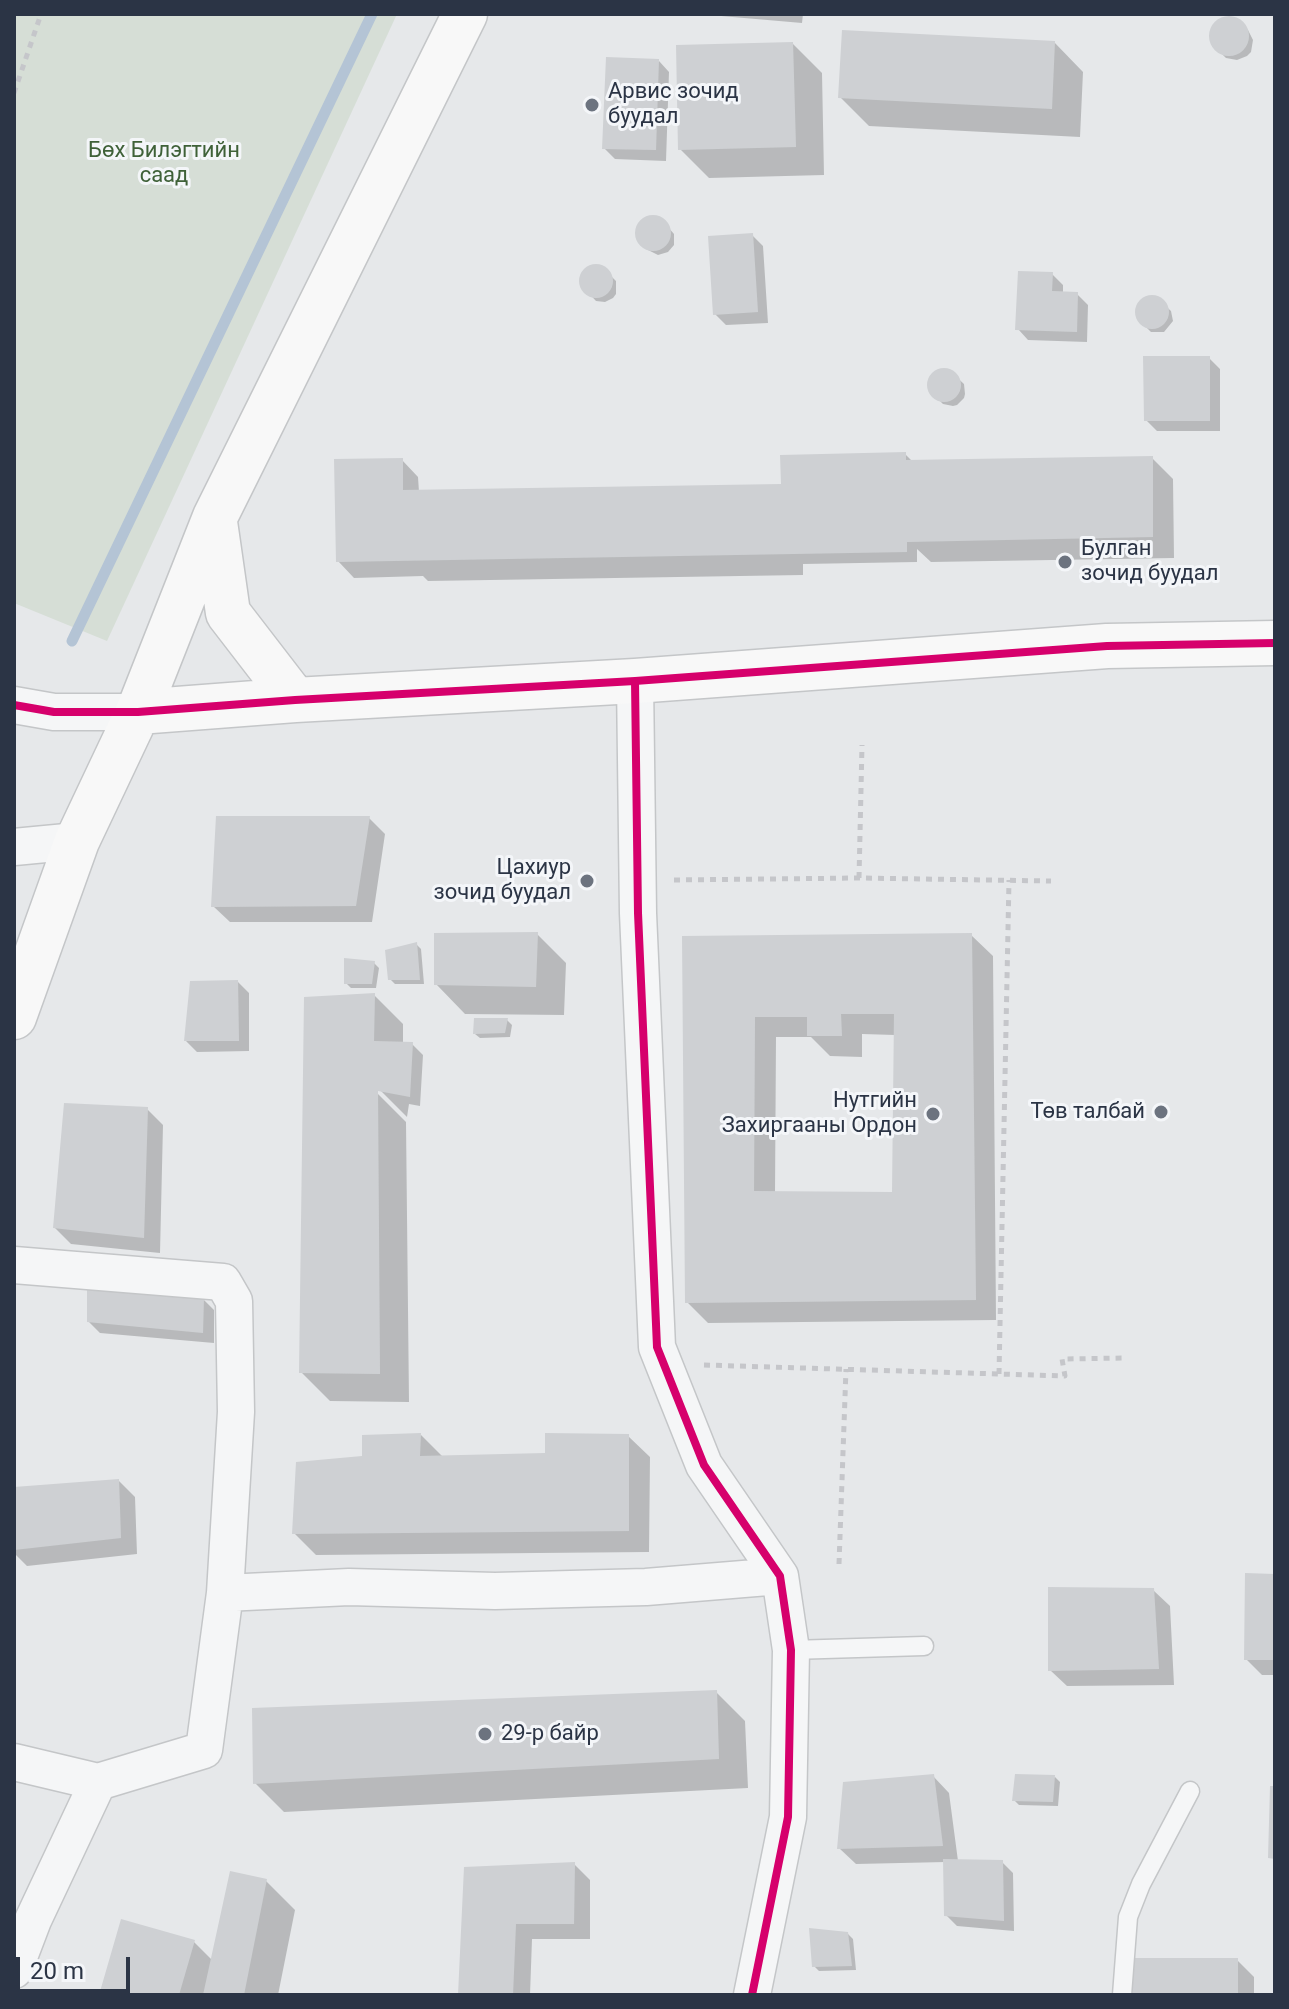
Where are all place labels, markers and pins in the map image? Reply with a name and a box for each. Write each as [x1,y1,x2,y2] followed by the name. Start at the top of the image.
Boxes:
[608,79,739,130] place label: Арвис зочид буудал
[583,96,601,114] marker: Арвис зочид буудал
[1081,536,1218,588] place label: Булган зочид буудал
[1056,553,1074,571] marker: Булган зочид буудал
[434,855,571,906] place label: Цахиур зочид буудал
[578,872,596,890] marker: Цахиур зочид буудал
[722,1088,917,1140] place label: Нутгийн Захиргааны Ордон
[1030,1099,1145,1125] place label: Төв талбай
[1152,1103,1170,1121] marker: Төв талбай
[924,1105,942,1123] marker: Нутгийн Захиргааны Ордон
[501,1721,599,1747] place label: 29-р байр
[476,1725,494,1743] marker: 29-р байр

